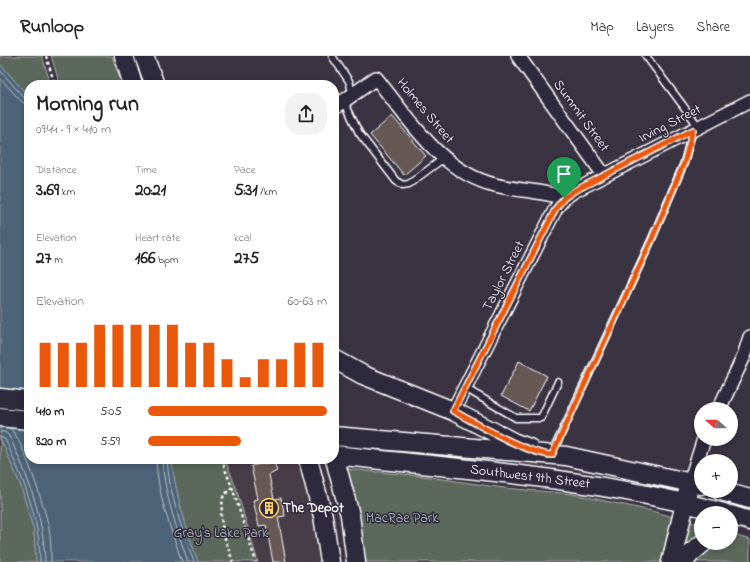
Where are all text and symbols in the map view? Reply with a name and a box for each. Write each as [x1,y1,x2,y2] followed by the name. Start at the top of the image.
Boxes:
[20,14,84,41] text: Runloop
[590,17,614,38] text: Map
[636,17,674,38] text: Layers
[696,17,730,38] text: Share
[391,73,459,149] street label: Holmes Street
[548,76,615,157] street label: Summit Street
[36,89,139,121] text: Morning run
[285,93,327,135] button: share
[635,99,706,150] street label: Irving Street
[36,120,111,139] text: 09:44 · 9 × 410 m
[547,157,581,198] pin
[36,162,77,178] text: Distance
[135,162,157,178] text: Time
[234,162,255,178] text: Pace
[553,163,575,185] icon: arrive
[36,178,59,203] text: 3.69
[135,178,166,203] text: 20:21
[234,178,258,203] text: 5:31
[59,184,75,200] text: km
[258,184,277,200] text: /km
[36,230,76,246] text: Elevation
[135,230,180,246] text: Heart rate
[234,230,252,246] text: kcal
[477,237,532,315] street label: Taylor Street
[36,246,51,271] text: 27
[135,246,155,271] text: 166
[234,246,259,271] text: 275
[51,252,63,268] text: m
[155,252,178,268] text: bpm
[36,292,84,311] text: Elevation
[287,292,327,311] text: 60–63 m
[36,402,64,421] text: 410 m
[100,402,122,421] text: 5:05
[694,402,738,446] north arrow
[694,402,738,550] map controls
[36,432,66,451] text: 820 m
[100,432,120,451] text: 5:59
[694,454,738,498] button: +
[469,459,591,495] street label: Southwest 9th Street
[258,497,280,519] building icon: The Depot
[283,498,344,519] place label: The Depot
[694,506,738,550] button: −
[366,508,439,529] park label: MacRae Park
[174,523,269,545] park label: Gray's Lake Park

